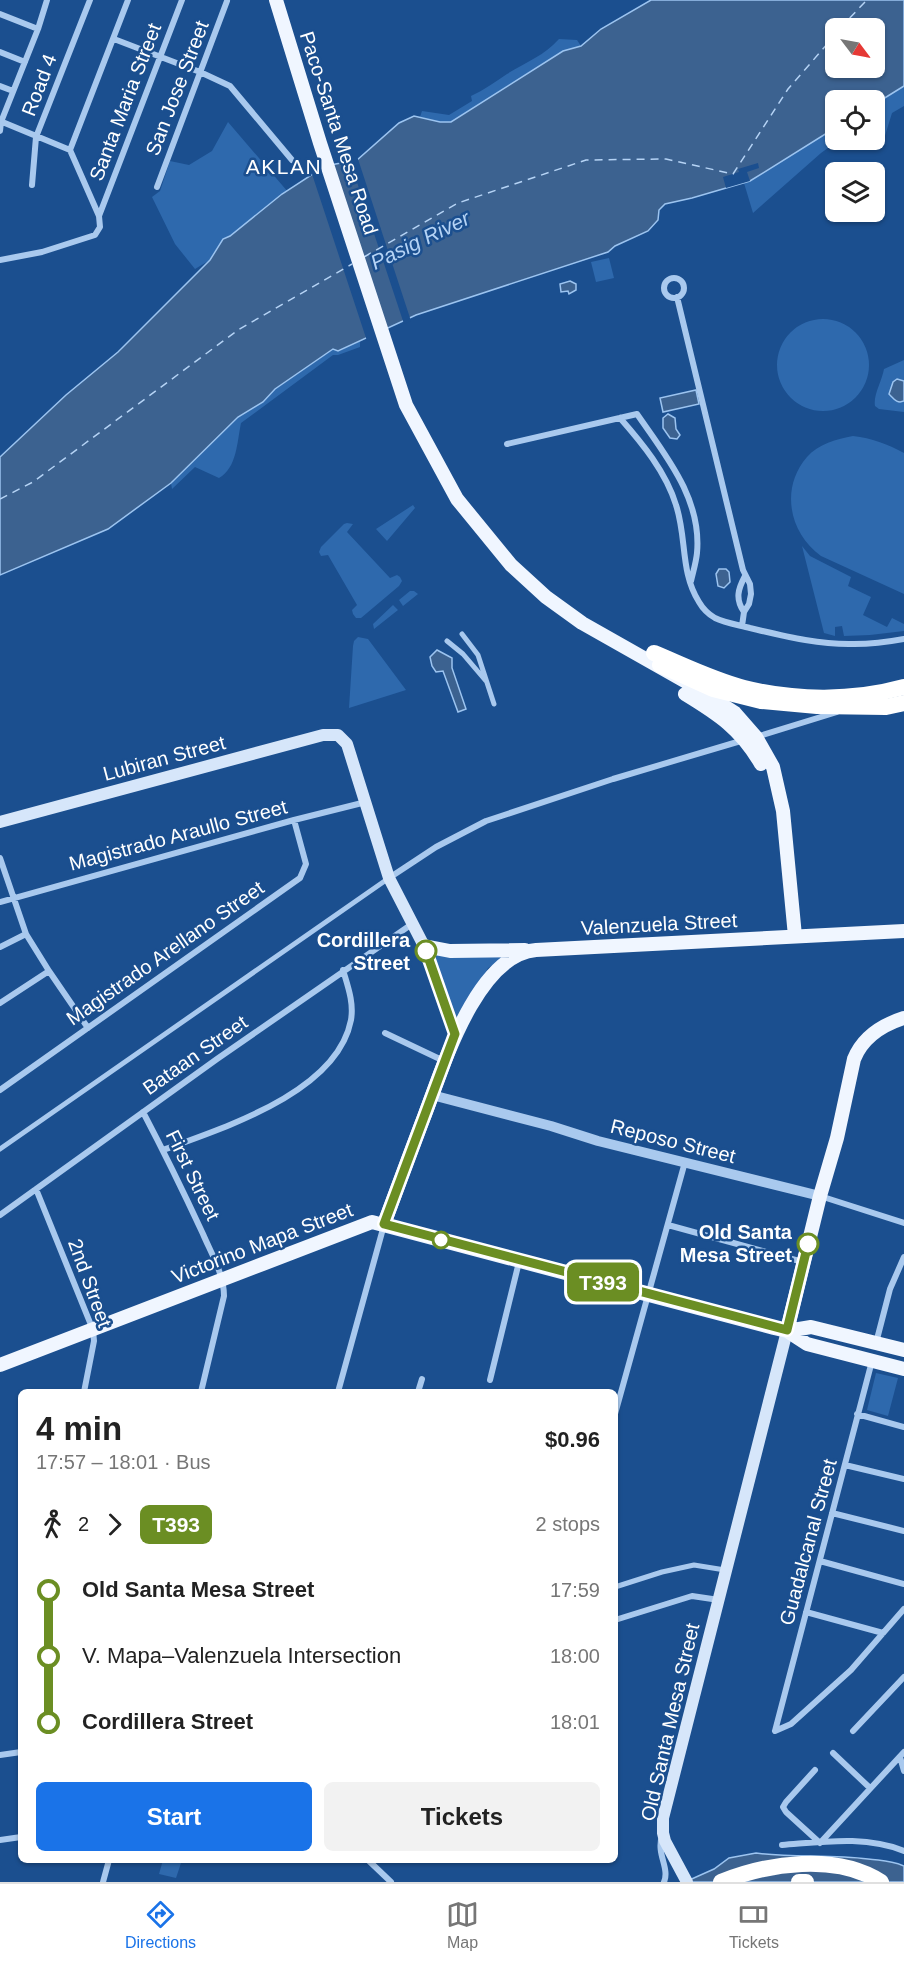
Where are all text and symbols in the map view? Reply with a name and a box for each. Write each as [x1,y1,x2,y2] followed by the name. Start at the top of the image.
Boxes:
[141,17,213,158] street label: San Jose Street
[825,18,885,78] north arrow
[825,18,885,222] map controls
[85,20,165,184] street label: Santa Maria Street
[296,29,382,237] street label: Paco-Santa Mesa Road
[17,51,61,119] street label: Road 4
[825,90,885,150] button: locate
[246,155,322,178] district label: AKLAN
[825,162,885,222] button: layers
[367,206,474,274] water label: Pasig River
[100,731,228,785] street label: Lubiran Street
[67,795,290,875] street label: Magistrado Araullo Street
[62,876,268,1030] street label: Magistrado Arellano Street
[580,909,738,939] street label: Valenzuela Street
[317,929,411,974] place label: Cordillera Street
[415,940,437,962] marker: Cordillera Street
[139,1011,252,1099] street label: Bataan Street
[608,1115,738,1167] street label: Reposo Street
[162,1126,225,1224] street label: First Street
[168,1198,356,1288] street label: Victorino Mapa Street
[680,1221,793,1266] place label: Old Santa Mesa Street
[432,1231,450,1249] unlabelled marker
[797,1233,819,1255] marker: Old Santa Mesa Street
[64,1236,116,1331] street label: 2nd Street
[561,1262,645,1302] line badge: T393
[579,1271,627,1294] text: T393
[36,1410,122,1447] text: 4 min
[545,1427,600,1452] text: $0.96
[36,1451,211,1473] text: 17:57 – 18:01 · Bus
[775,1456,841,1628] street label: Guadalcanal Street
[36,1508,69,1541] icon: walk
[98,1508,131,1541] icon: forward
[78,1513,89,1535] text: 2
[152,1513,200,1536] text: T393
[536,1513,600,1535] text: 2 stops
[82,1577,314,1602] text: Old Santa Mesa Street
[550,1579,600,1601] text: 17:59
[637,1621,704,1823] street label: Old Santa Mesa Street
[82,1643,401,1668] text: V. Mapa–Valenzuela Intersection
[550,1645,600,1667] text: 18:00
[82,1709,253,1734] text: Cordillera Street
[550,1711,600,1733] text: 18:01
[36,1782,312,1851] button: Start
[324,1782,600,1851] button: Tickets
[125,1898,196,1952] tab: Directions
[446,1898,479,1952] tab: Map
[729,1898,779,1952] tab: Tickets

